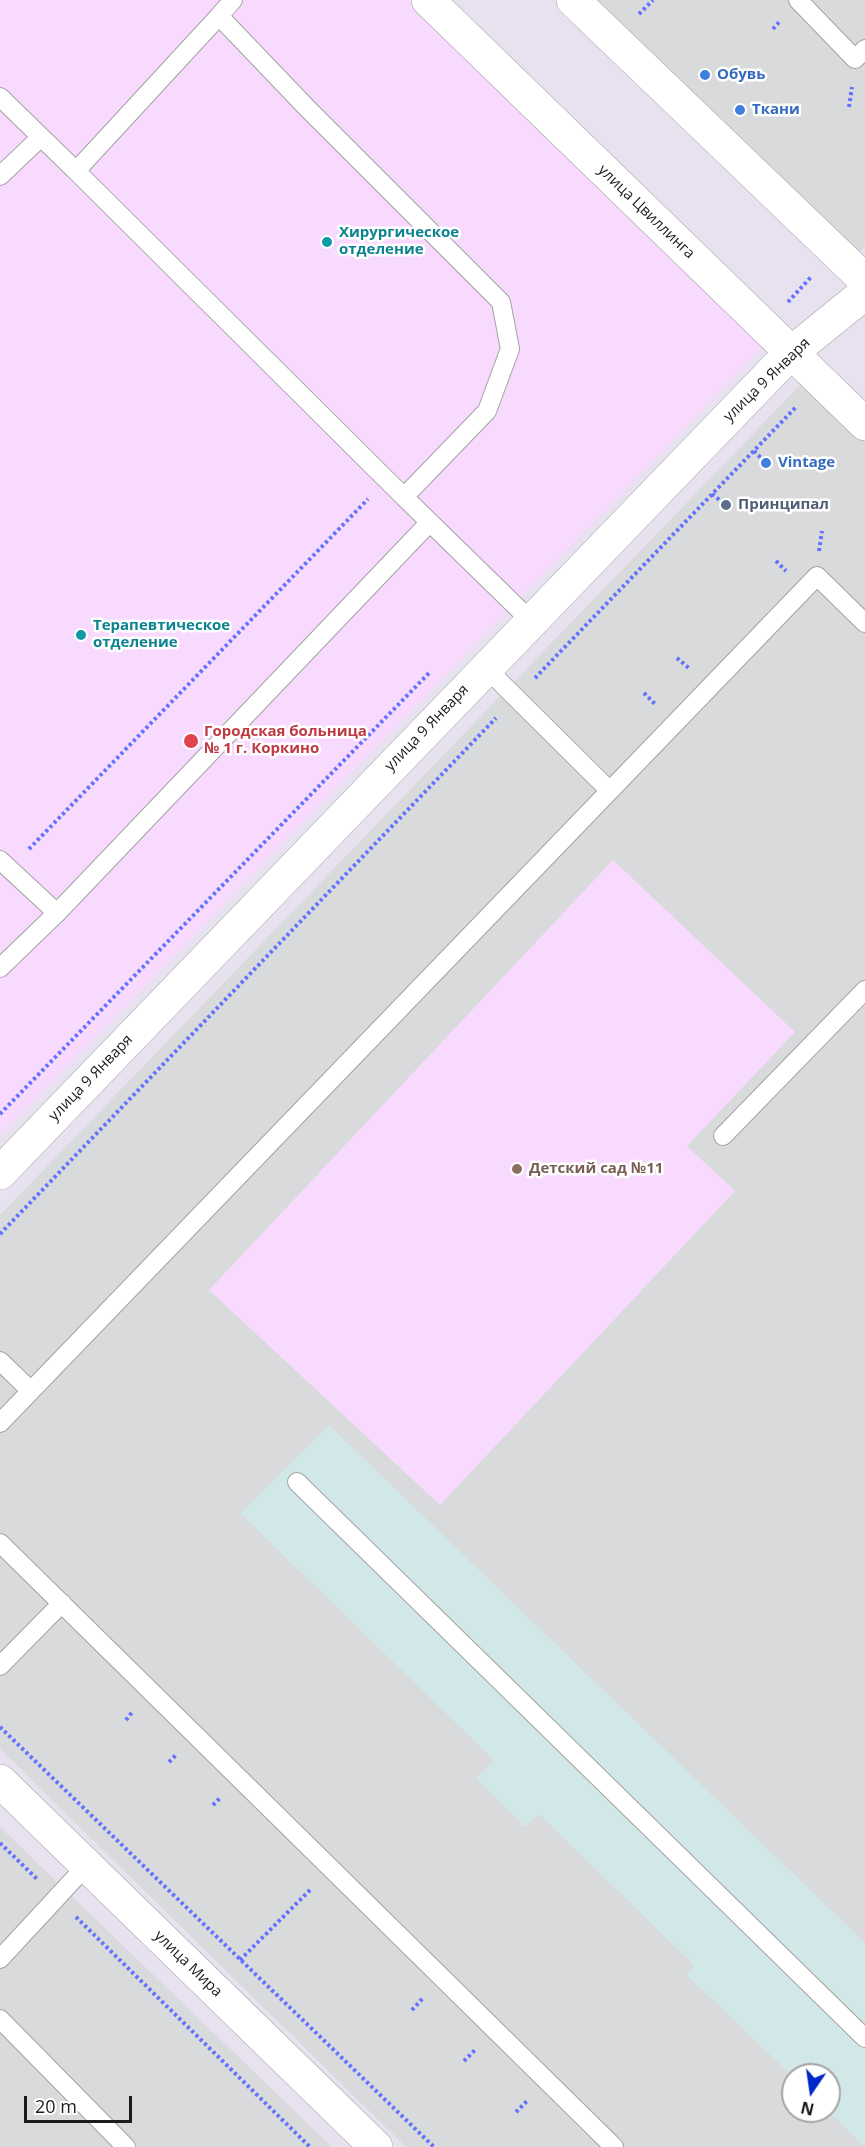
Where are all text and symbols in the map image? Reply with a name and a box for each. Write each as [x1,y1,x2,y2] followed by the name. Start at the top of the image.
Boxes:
[717,66,765,84] place label: Обувь
[698,68,712,82] marker: Обувь
[752,101,800,119] place label: Ткани
[733,103,747,117] marker: Ткани
[594,161,698,263] street label: улица Цвиллинга
[339,224,459,259] place label: Хирургическое отделение
[320,235,334,249] marker: Хирургическое отделение
[720,334,814,426] street label: улица 9 Января
[778,454,835,472] place label: Vintage
[759,456,773,470] marker: Vintage
[738,496,829,514] place label: Принципал
[719,498,733,512] marker: Принципал
[93,617,230,652] place label: Терапевтическое отделение
[74,628,88,642] marker: Терапевтическое отделение
[381,681,473,775] street label: улица 9 Января
[204,723,367,758] place label: Городская больница № 1 г. Коркино
[182,732,200,750] marker: Городская больница № 1 г. Коркино
[45,1031,137,1125] street label: улица 9 Января
[529,1160,663,1178] place label: Детский сад №11
[510,1162,524,1176] marker: Детский сад №11
[150,1927,226,2001] street label: улица Мира
[781,2063,841,2123] north arrow
[27,2084,135,2122] scale bar
[35,2094,77,2118] text: 20 m
[799,2096,816,2121] text: N

